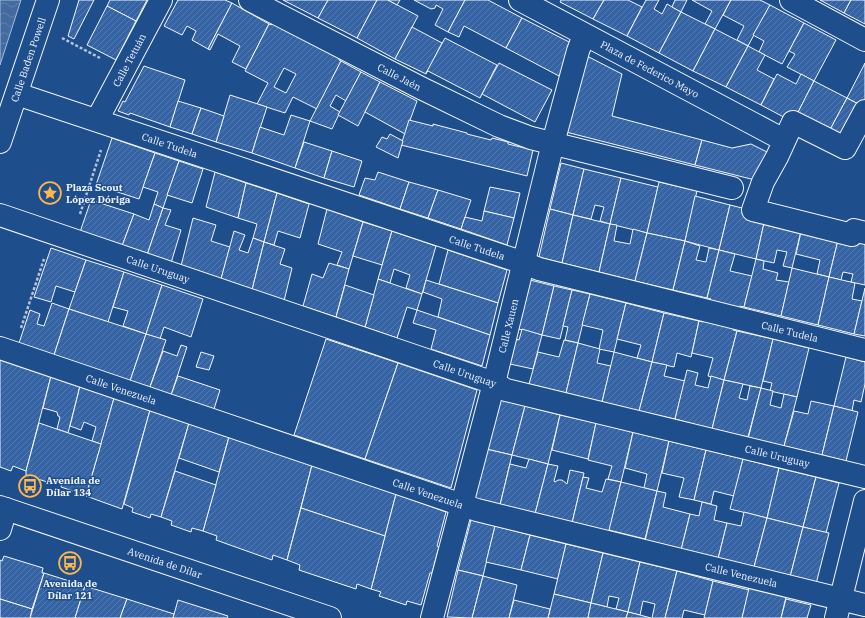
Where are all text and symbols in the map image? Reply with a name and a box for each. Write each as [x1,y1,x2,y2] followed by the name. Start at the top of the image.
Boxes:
[8,16,48,104] street label: Calle Baden Powell
[109,31,149,89] street label: Calle Tetuán
[598,37,702,101] street label: Plaza de Federico Mayo
[375,60,424,94] street label: Calle Jaén
[140,130,200,160] street label: Calle Tudela
[37,180,63,206] place icon: Plaza Scout López Dóriga
[66,181,131,206] place label: Plaza Scout López Dóriga
[448,232,507,263] street label: Calle Tudela
[125,252,192,286] street label: Calle Uruguay
[495,297,521,354] street label: Calle Xauen
[760,318,820,345] street label: Calle Tudela
[431,356,499,390] street label: Calle Uruguay
[84,371,159,407] street label: Calle Venezuela
[744,442,812,470] street label: Calle Uruguay
[17,473,43,499] bus stop icon: Avenida de Dílar 134
[46,474,100,499] place label: Avenida de Dílar 134
[391,475,466,512] street label: Calle Venezuela
[126,544,204,581] street label: Avenida de Dílar
[57,550,83,576] bus stop icon: Avenida de Dílar 121
[704,560,779,590] street label: Calle Venezuela
[43,577,97,602] place label: Avenida de Dílar 121

